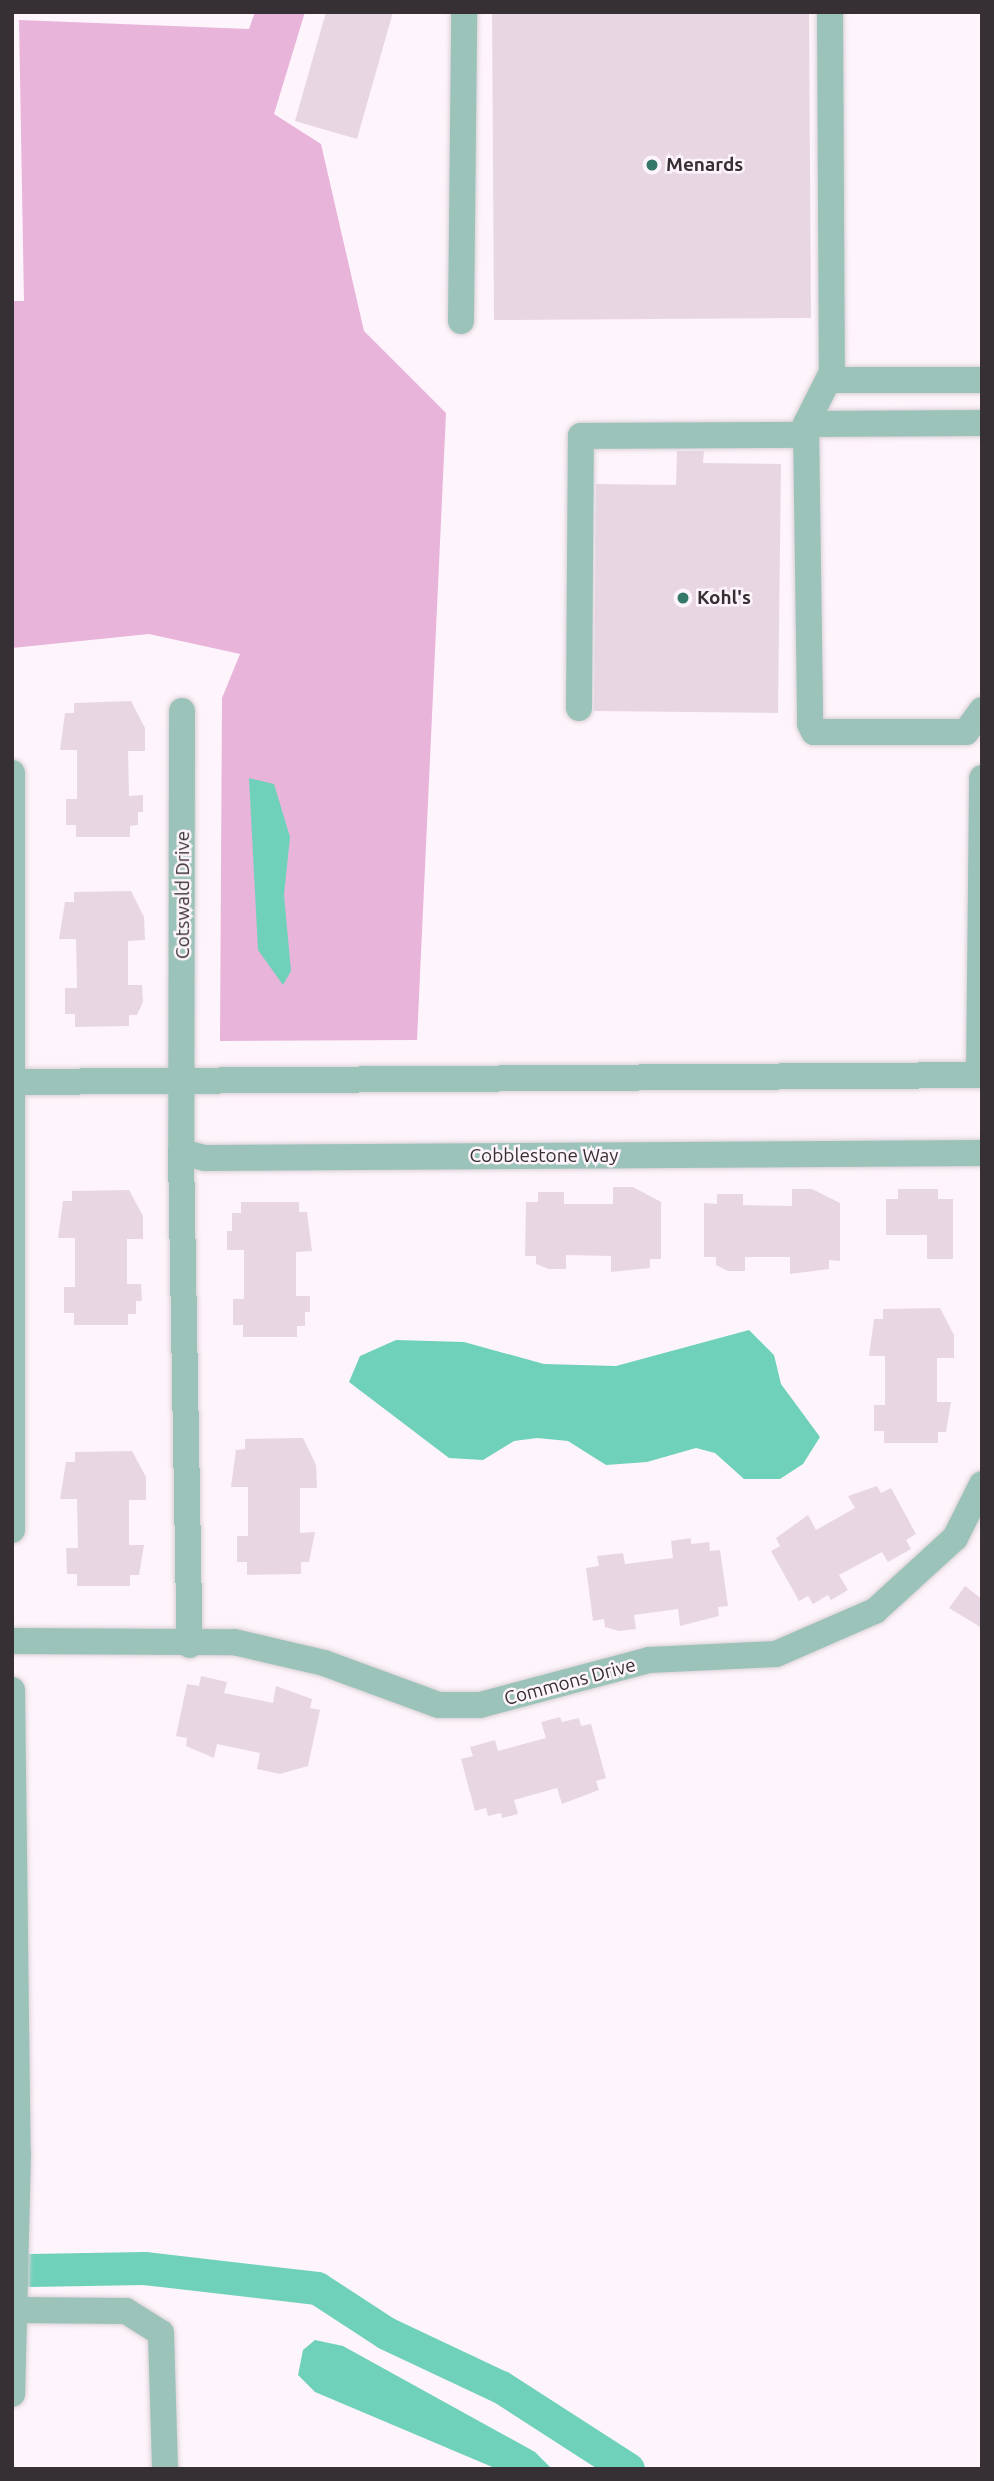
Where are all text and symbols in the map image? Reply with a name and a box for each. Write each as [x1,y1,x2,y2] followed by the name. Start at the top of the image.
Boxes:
[666,154,743,176] place label: Menards
[644,157,660,173] marker: Menards
[697,587,751,609] place label: Kohl's
[675,590,691,606] marker: Kohl's
[172,831,194,959] street label: Cotswald Drive
[469,1145,619,1167] street label: Cobblestone Way
[502,1654,638,1710] street label: Commons Drive

